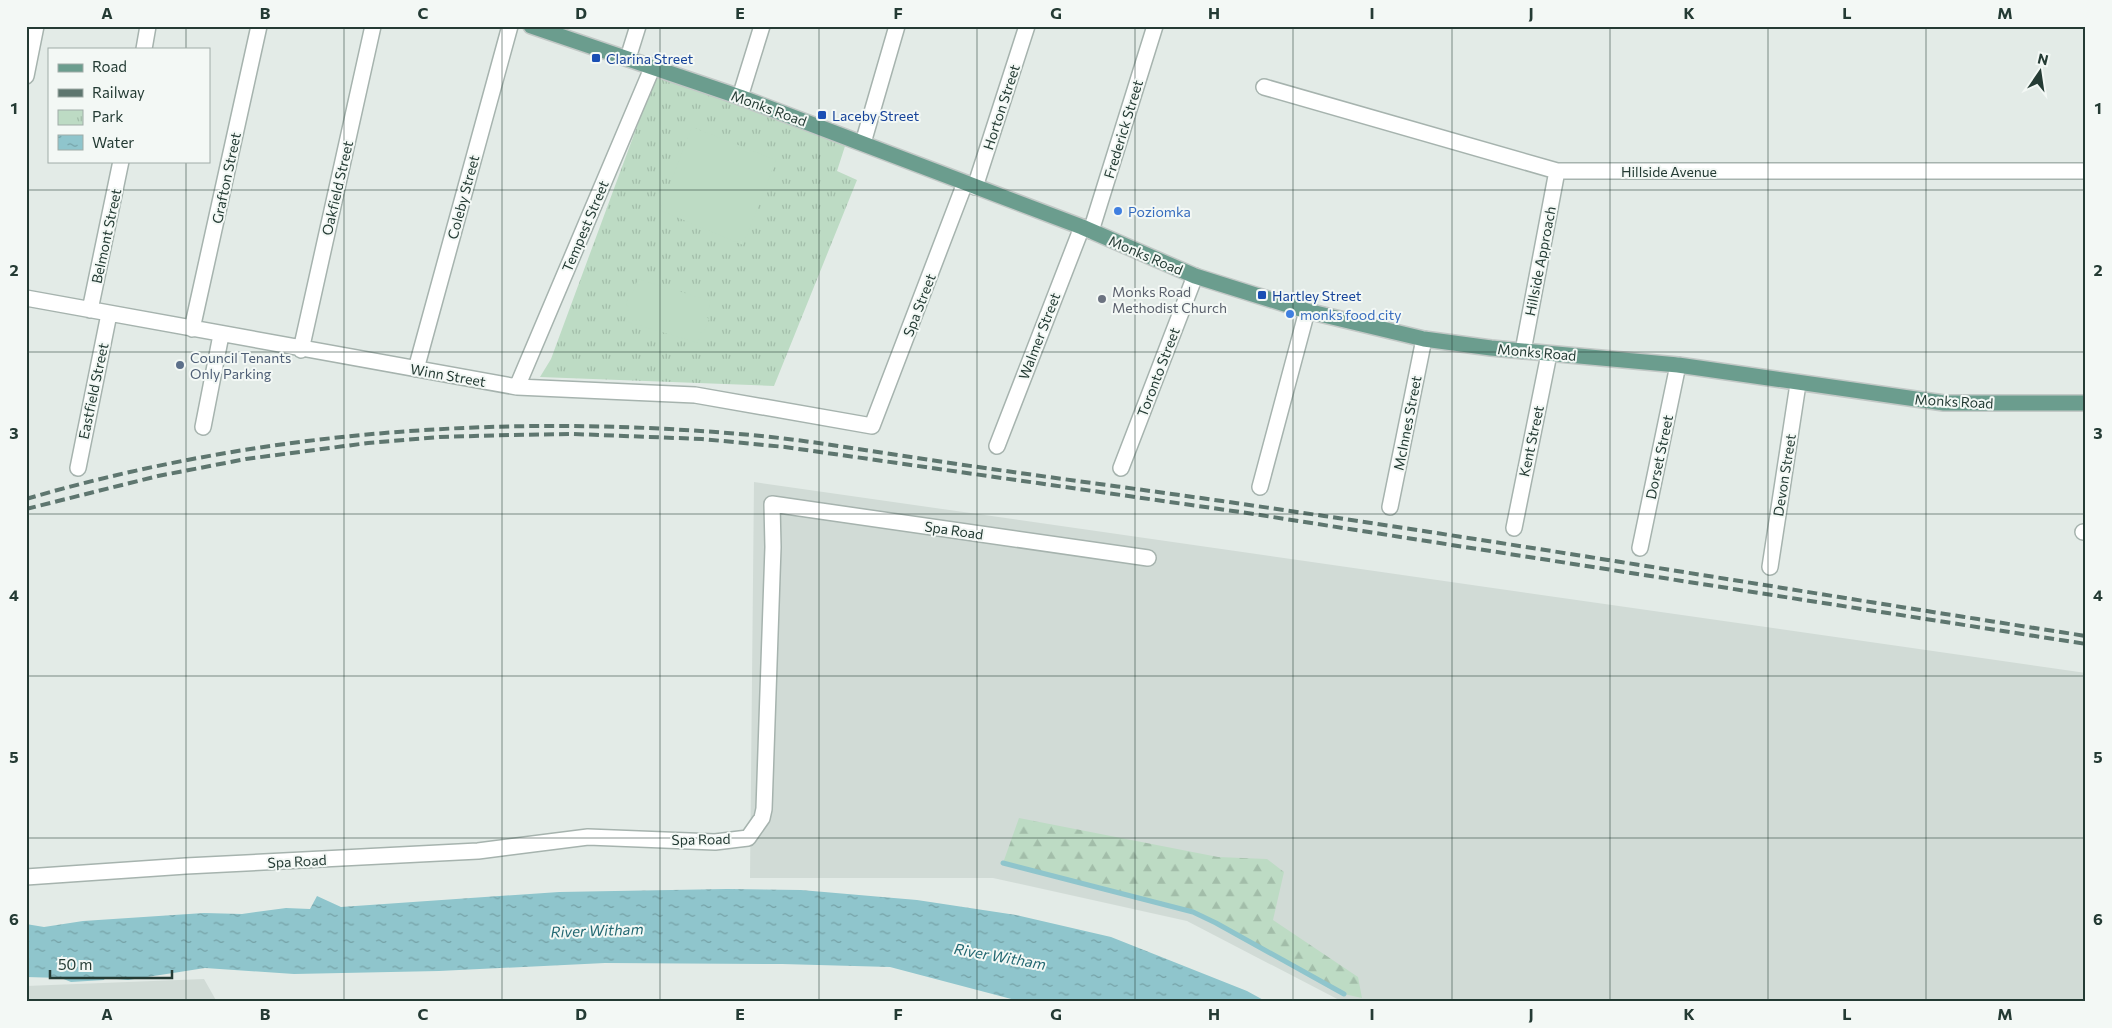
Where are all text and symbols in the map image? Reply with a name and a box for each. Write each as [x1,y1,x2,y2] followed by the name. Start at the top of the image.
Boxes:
[101,3,113,22] text: A
[260,3,271,22] text: B
[418,3,429,22] text: C
[575,3,587,22] text: D
[735,3,745,22] text: E
[893,3,903,22] text: F
[1050,3,1062,22] text: G
[1208,3,1220,22] text: H
[1369,3,1375,22] text: I
[1528,3,1534,22] text: J
[1683,3,1695,22] text: K
[1842,3,1852,22] text: L
[1997,3,2013,22] text: M
[48,48,210,162] legend
[2014,48,2064,98] north arrow
[2036,49,2050,68] text: N
[606,50,694,67] place label: Clarina Street
[590,52,602,64] marker: Clarina Street
[92,57,127,75] text: Road
[979,62,1023,152] street label: Horton Street
[1100,78,1146,180] street label: Frederick Street
[92,83,145,101] text: Railway
[729,86,809,130] street label: Monks Road
[10,98,18,117] text: 1
[2094,98,2102,117] text: 1
[92,107,123,125] text: Park
[832,107,920,124] place label: Laceby Street
[816,109,828,121] marker: Laceby Street
[208,131,244,225] street label: Grafton Street
[92,133,134,151] text: Water
[318,139,356,237] street label: Oakfield Street
[444,153,482,241] street label: Coleby Street
[1621,163,1717,180] street label: Hillside Avenue
[558,178,612,274] street label: Tempest Street
[88,187,124,285] street label: Belmont Street
[1128,203,1191,220] place label: Poziomka
[1112,205,1124,217] marker: Poziomka
[1521,205,1559,317] street label: Hillside Approach
[1106,232,1186,278] street label: Monks Road
[9,260,19,279] text: 2
[2093,260,2103,279] text: 2
[899,271,939,339] street label: Spa Street
[1112,283,1227,316] place label: Monks Road Methodist Church
[1272,287,1362,304] place label: Hartley Street
[1256,289,1268,301] marker: Hartley Street
[1015,290,1063,382] street label: Walmer Street
[1096,293,1108,305] marker: Monks Road Methodist Church
[1300,306,1401,323] place label: monks food city
[1284,308,1296,320] marker: monks food city
[1133,325,1183,419] street label: Toronto Street
[1497,340,1577,364] street label: Monks Road
[74,341,112,441] street label: Eastfield Street
[190,349,291,382] place label: Council Tenants Only Parking
[174,359,186,371] marker: Council Tenants Only Parking
[409,360,487,390] street label: Winn Street
[1389,374,1425,472] street label: McInnes Street
[1914,390,1994,412] street label: Monks Road
[1515,404,1547,478] street label: Kent Street
[1642,413,1676,501] street label: Dorset Street
[9,423,19,442] text: 3
[2093,423,2103,442] text: 3
[1769,432,1799,517] street label: Devon Street
[924,517,984,543] street label: Spa Road
[9,585,19,604] text: 4
[2093,585,2103,604] text: 4
[9,747,19,766] text: 5
[2093,747,2103,766] text: 5
[671,830,731,848] street label: Spa Road
[267,851,327,871] street label: Spa Road
[9,909,19,928] text: 6
[2093,909,2103,928] text: 6
[550,919,644,941] water label: River Witham
[953,939,1047,973] water label: River Witham
[50,948,172,980] scale bar
[58,955,92,973] text: 50 m
[101,1004,113,1023] text: A
[260,1004,271,1023] text: B
[418,1004,429,1023] text: C
[575,1004,587,1023] text: D
[735,1004,745,1023] text: E
[893,1004,903,1023] text: F
[1050,1004,1062,1023] text: G
[1208,1004,1220,1023] text: H
[1369,1004,1375,1023] text: I
[1528,1004,1534,1023] text: J
[1683,1004,1695,1023] text: K
[1842,1004,1852,1023] text: L
[1997,1004,2013,1023] text: M

